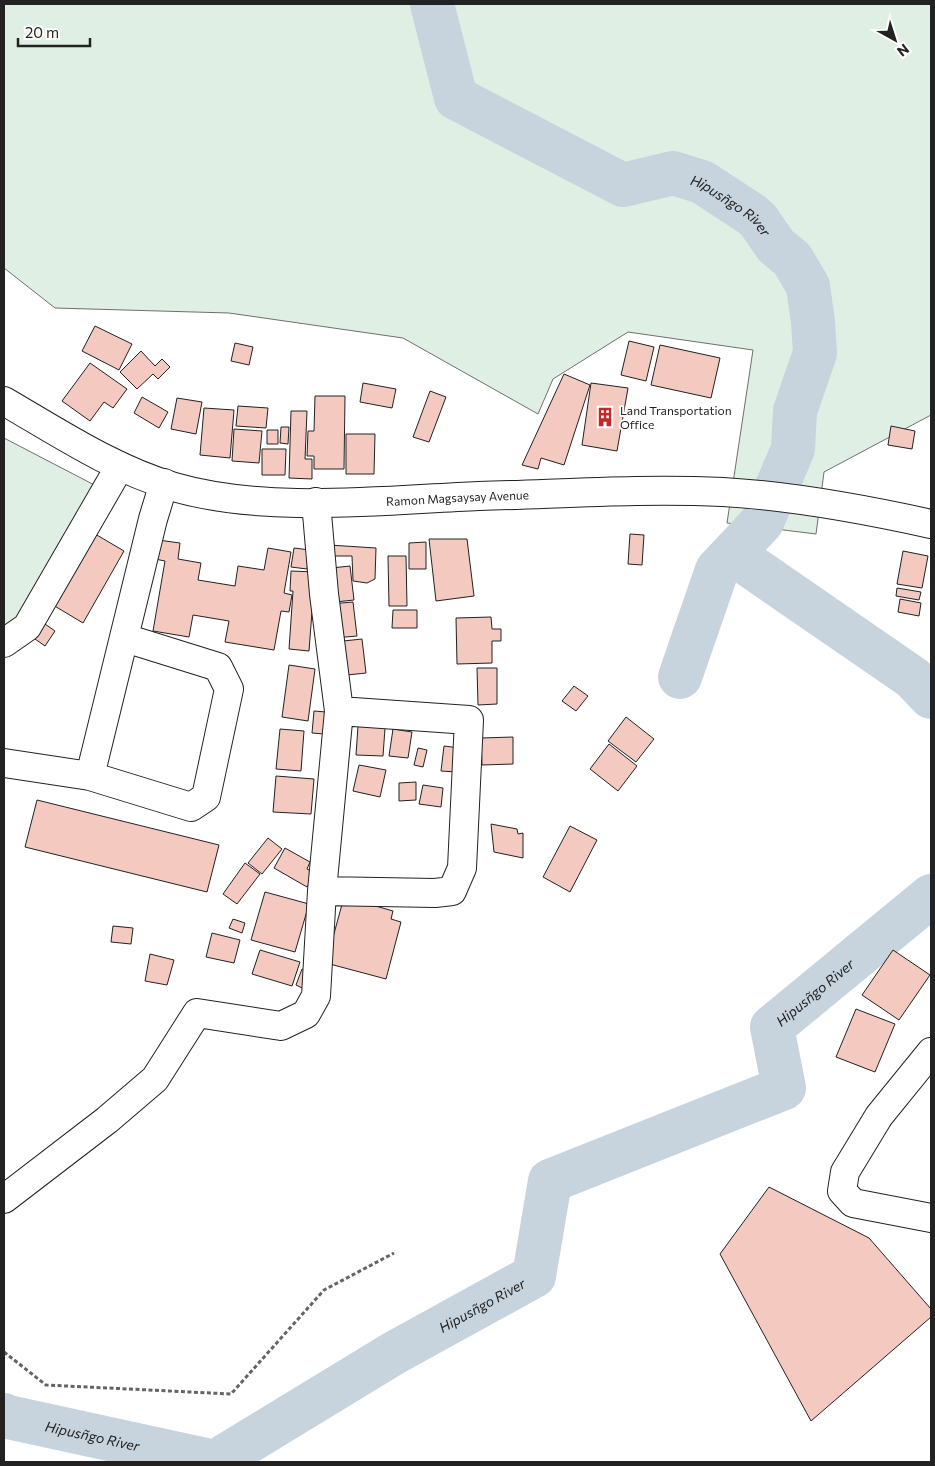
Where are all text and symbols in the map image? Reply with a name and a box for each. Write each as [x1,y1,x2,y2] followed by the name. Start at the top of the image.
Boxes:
[18,15,90,47] scale bar
[870,15,920,65] north arrow
[25,23,59,41] text: 20 m
[894,41,913,60] text: N
[689,171,775,239] water label: Hipusñgo River
[620,403,732,431] place label: Land Transportation Office
[594,406,616,428] building icon: Land Transportation Office
[386,487,529,508] street label: Ramon Magsaysay Avenue
[772,955,857,1029] water label: Hipusñgo River
[435,1274,528,1335] water label: Hipusñgo River
[44,1417,142,1454] water label: Hipusñgo River

